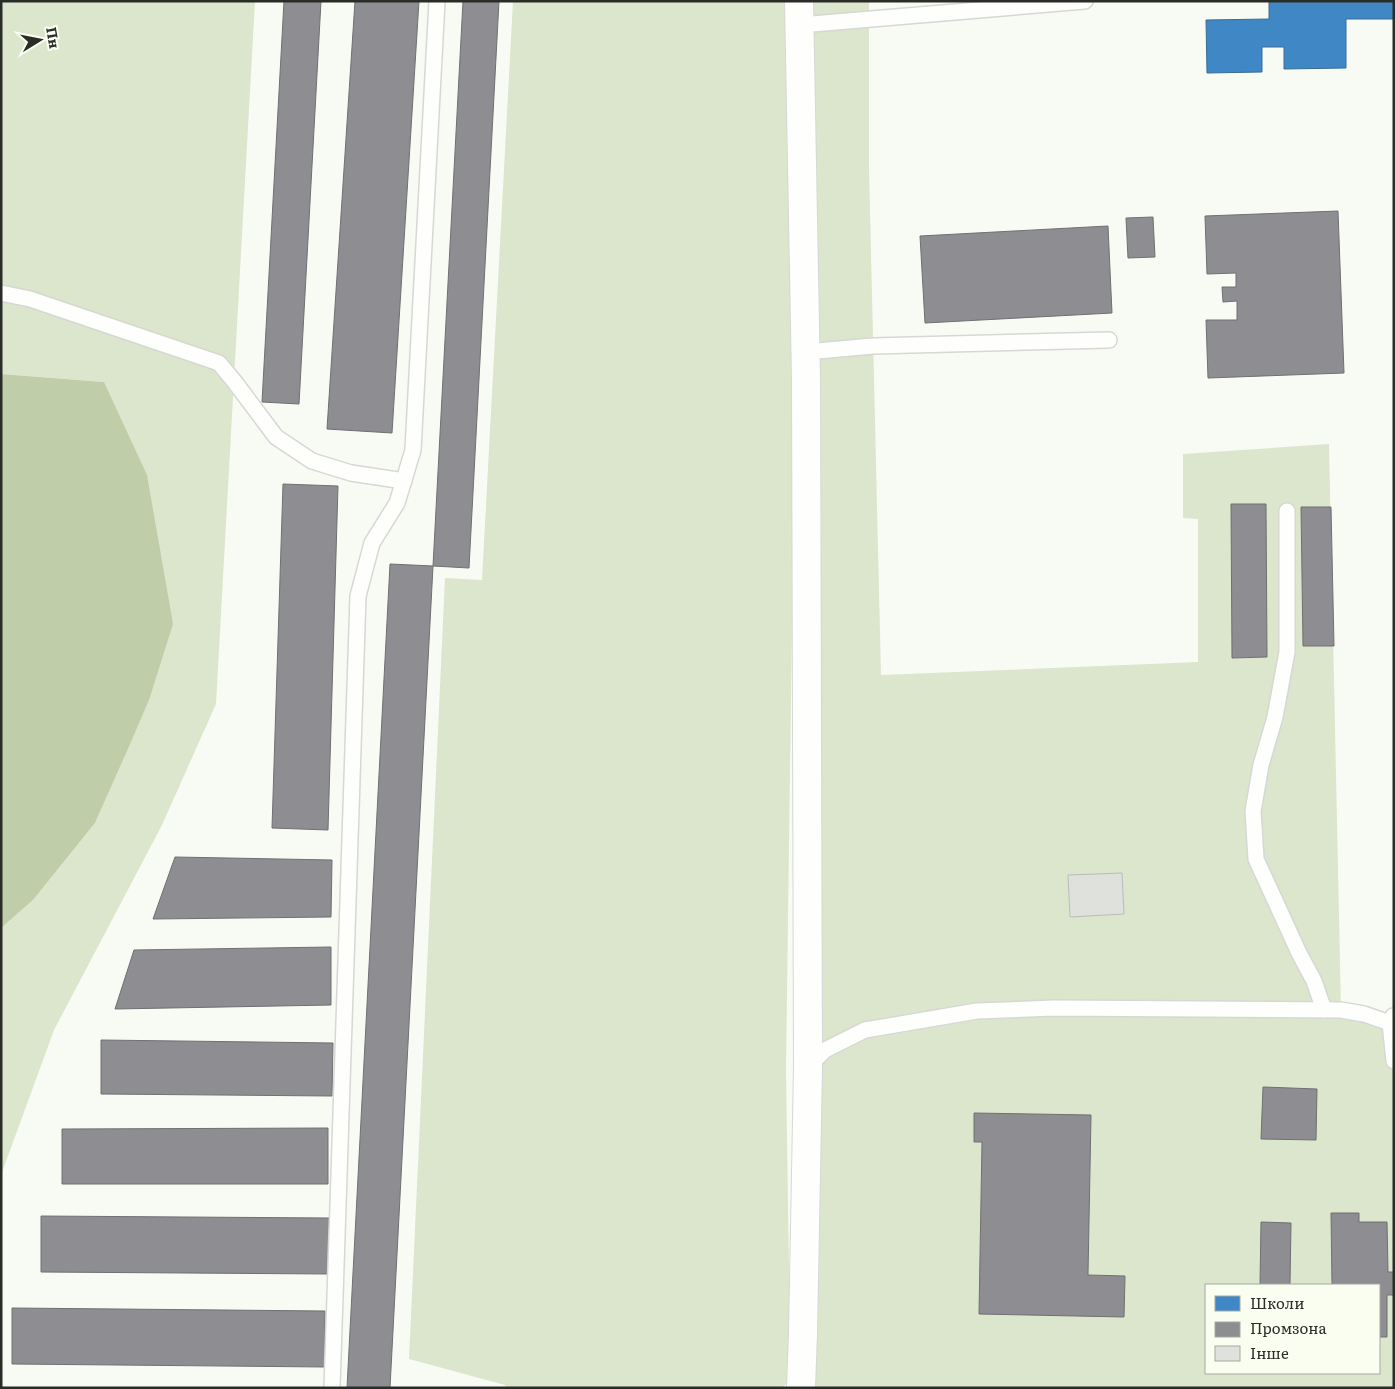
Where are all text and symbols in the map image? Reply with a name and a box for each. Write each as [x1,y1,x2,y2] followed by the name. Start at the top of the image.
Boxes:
[15,15,65,65] north arrow
[42,25,66,50] text: Пн
[1205,1284,1380,1374] legend
[1250,1291,1304,1314] text: Школи
[1250,1316,1328,1339] text: Промзона
[1250,1341,1289,1364] text: Інше

